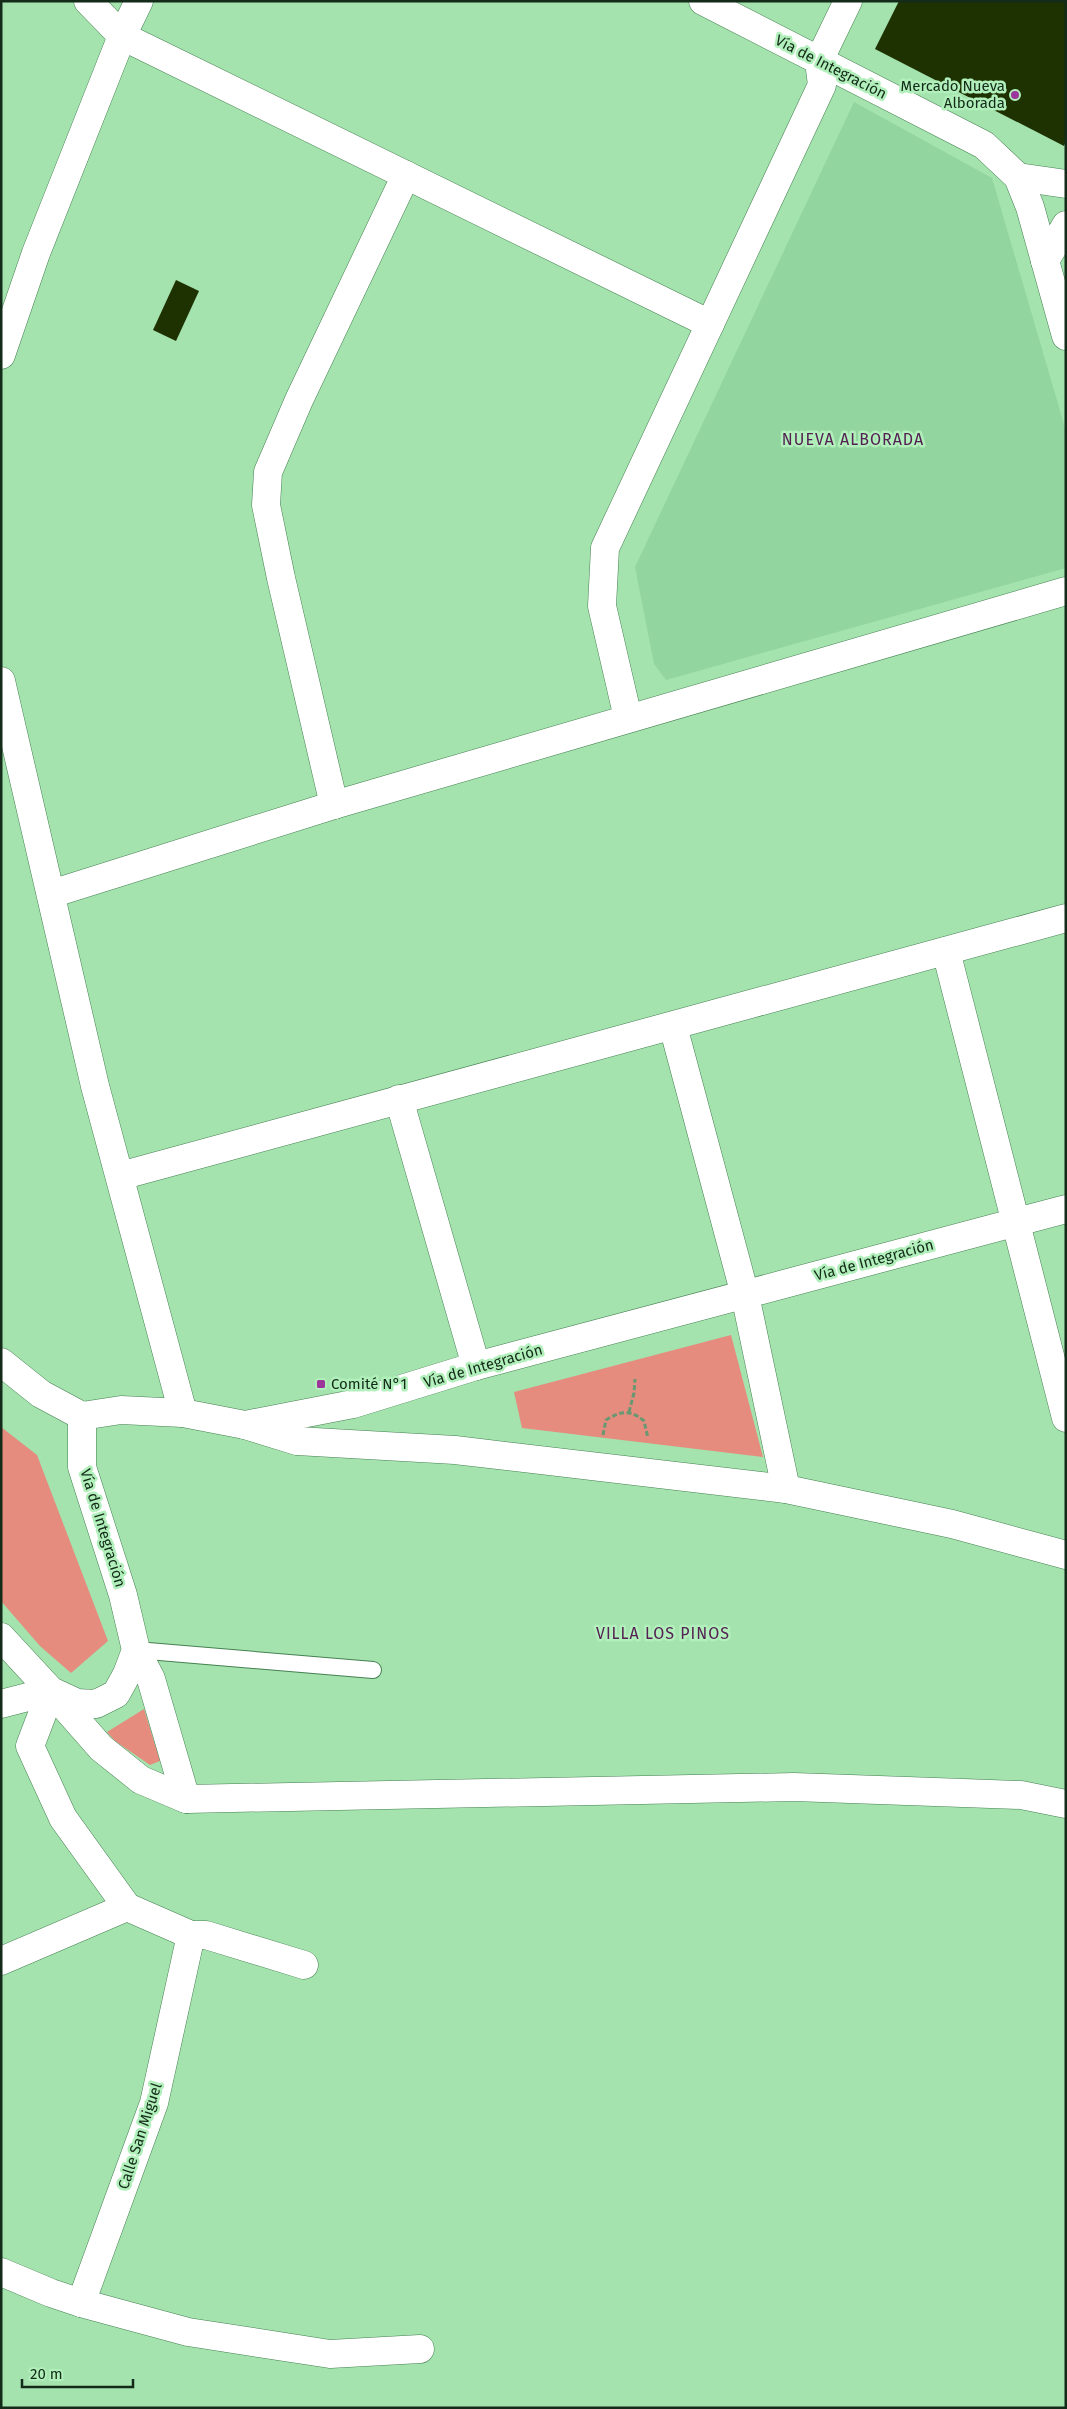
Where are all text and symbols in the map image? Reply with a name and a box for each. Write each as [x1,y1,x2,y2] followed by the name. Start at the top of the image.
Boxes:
[772,31,890,103] street label: Vía de Integración
[901,77,1005,112] place label: Mercado Nueva Alborada
[1009,89,1021,101] marker: Mercado Nueva Alborada
[782,430,924,449] district label: NUEVA ALBORADA
[812,1235,936,1285] street label: Vía de Integración
[422,1340,544,1392] street label: Vía de Integración
[331,1375,407,1393] place label: Comité N°1
[315,1378,327,1390] marker: Comité N°1
[76,1467,130,1589] street label: Vía de Integración
[596,1624,730,1643] district label: VILLA LOS PINOS
[114,2080,166,2192] street label: Calle San Miguel
[22,2356,134,2388] scale bar
[30,2365,63,2383] text: 20 m

